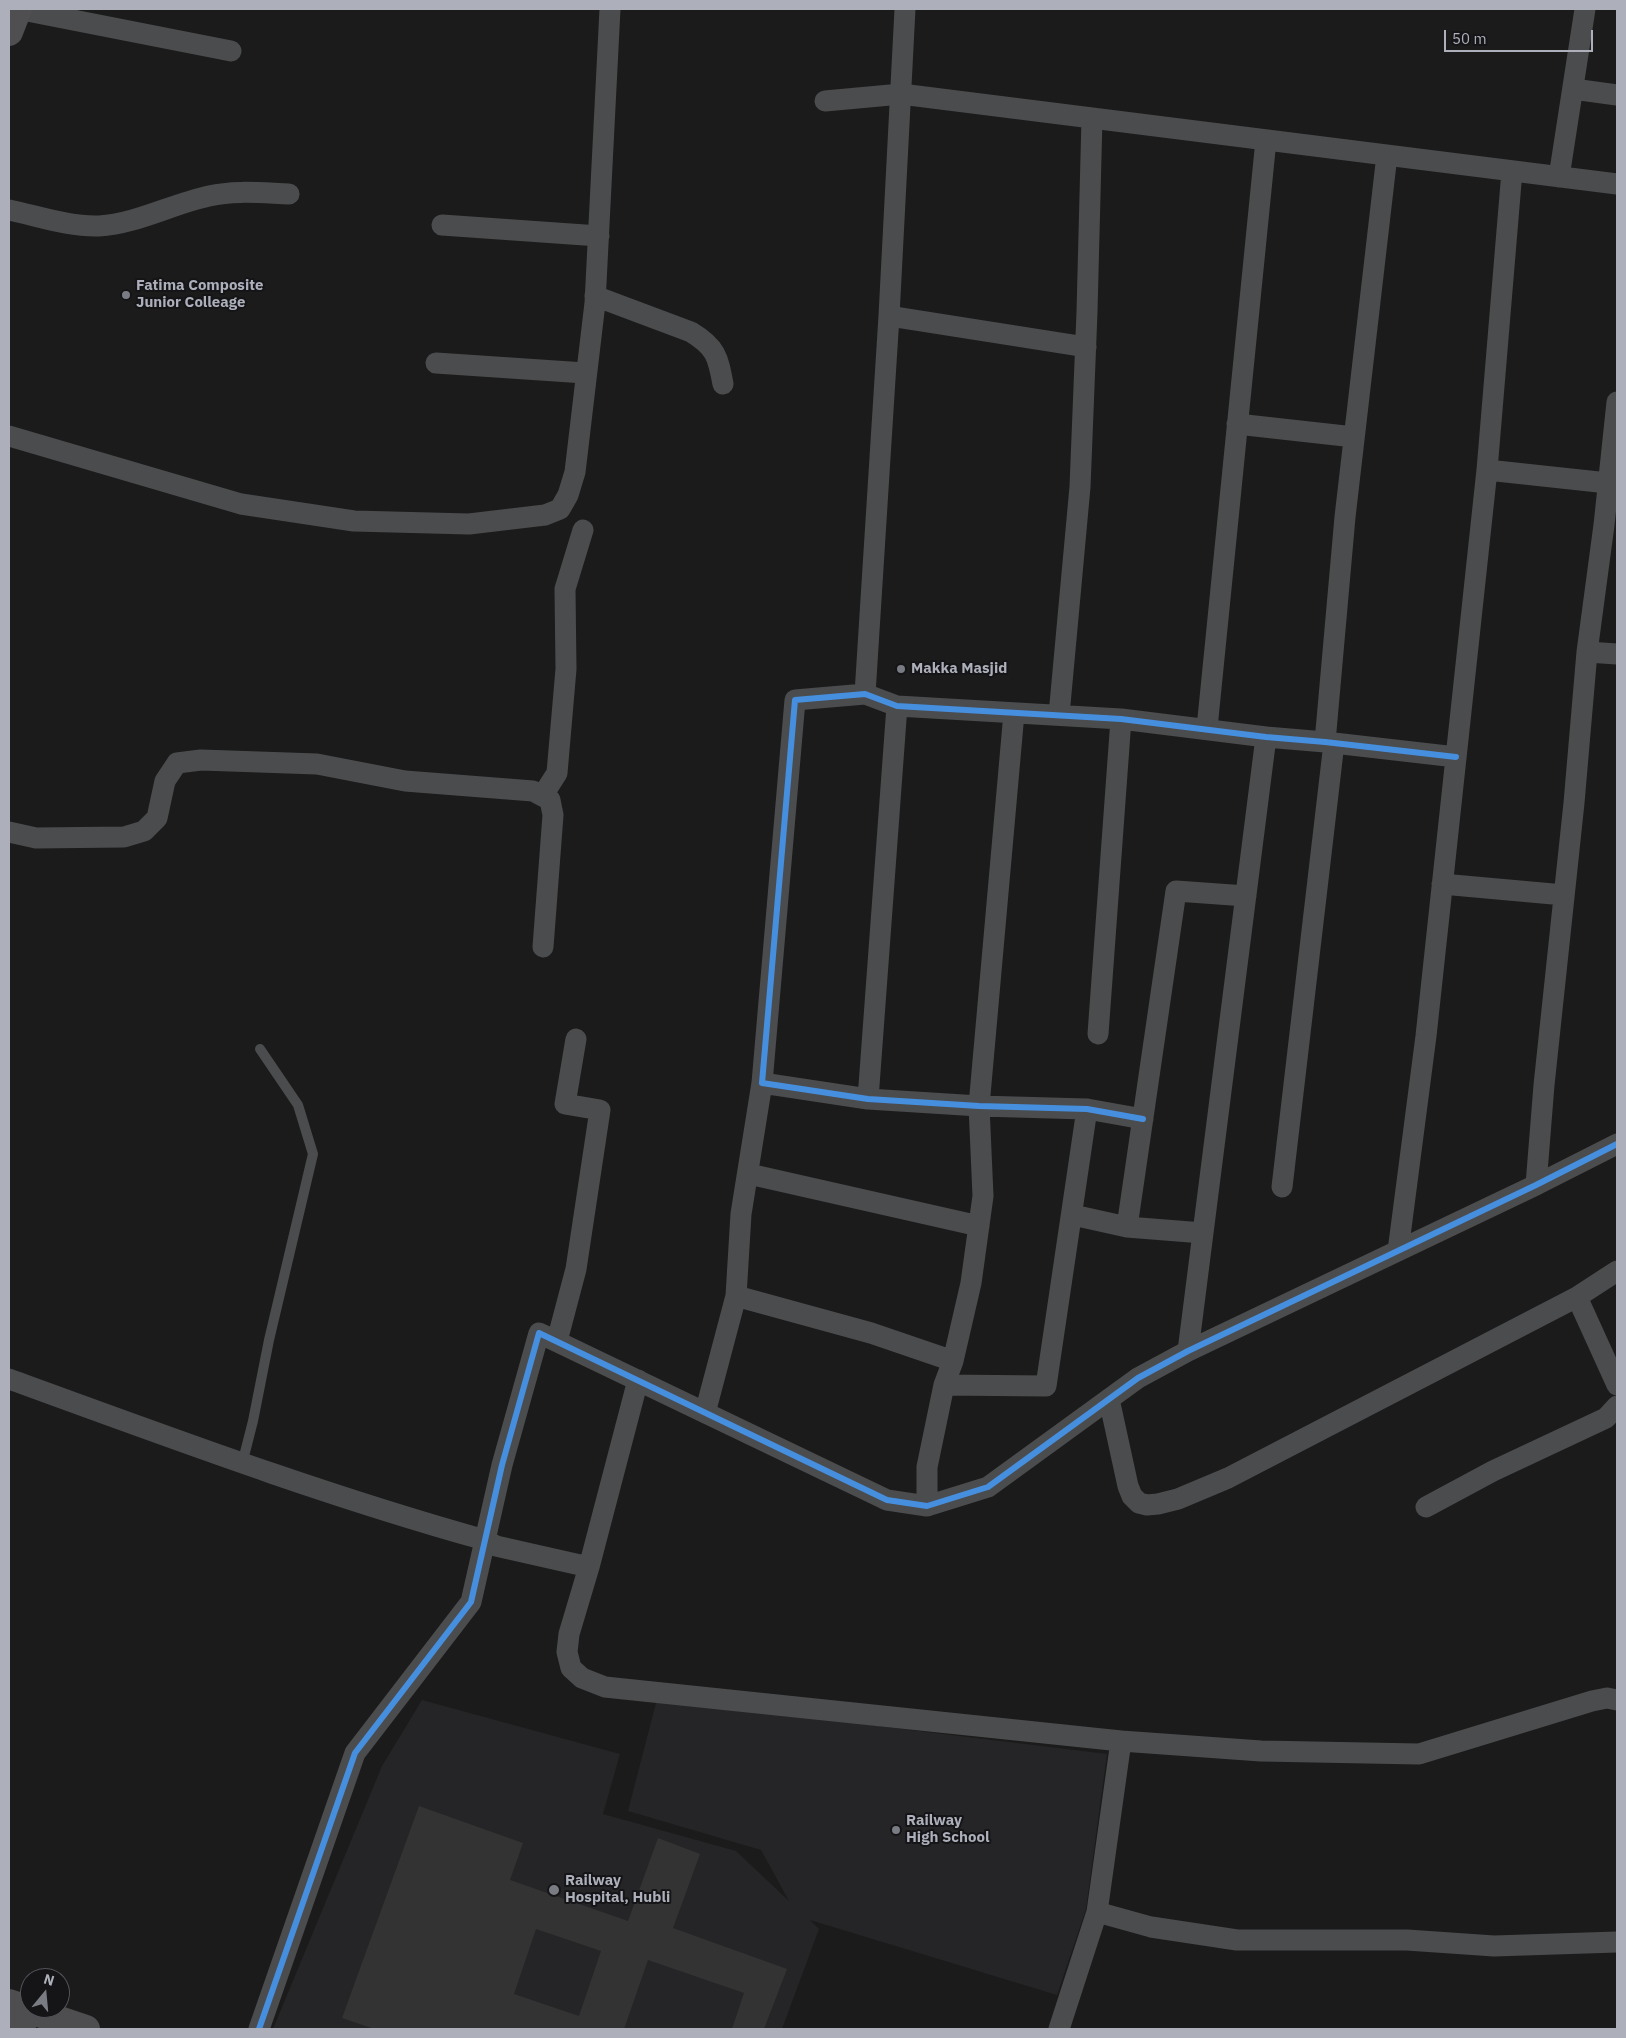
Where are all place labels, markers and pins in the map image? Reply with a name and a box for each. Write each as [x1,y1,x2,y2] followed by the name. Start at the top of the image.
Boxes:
[136,277,263,312] place label: Fatima Composite Junior Colleage
[120,289,132,301] marker: Fatima Composite Junior Colleage
[911,660,1007,678] place label: Makka Masjid
[895,663,907,675] marker: Makka Masjid
[906,1812,989,1847] place label: Railway High School
[890,1824,902,1836] marker: Railway High School
[565,1872,670,1907] place label: Railway Hospital, Hubli
[547,1883,561,1897] marker: Railway Hospital, Hubli

